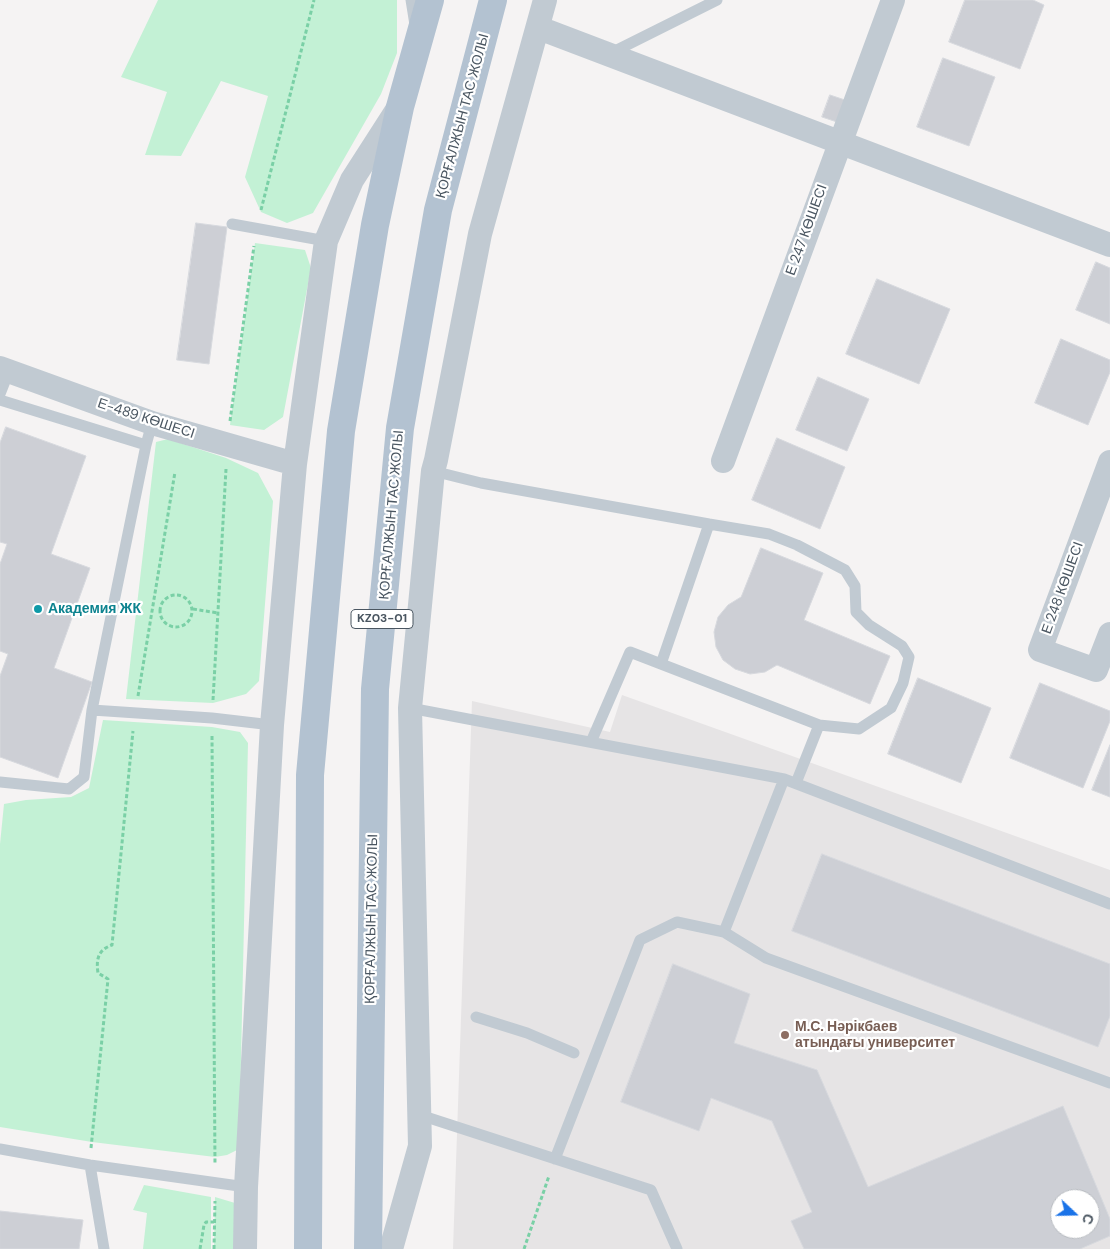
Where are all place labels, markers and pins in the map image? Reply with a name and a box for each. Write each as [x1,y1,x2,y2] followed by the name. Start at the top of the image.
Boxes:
[48,601,141,617] place label: Академия ЖК
[32,603,44,615] marker: Академия ЖК
[795,1019,955,1052] place label: М.С. Нәрікбаев атындағы университет
[779,1029,791,1041] marker: М.С. Нәрікбаев атындағы университет

